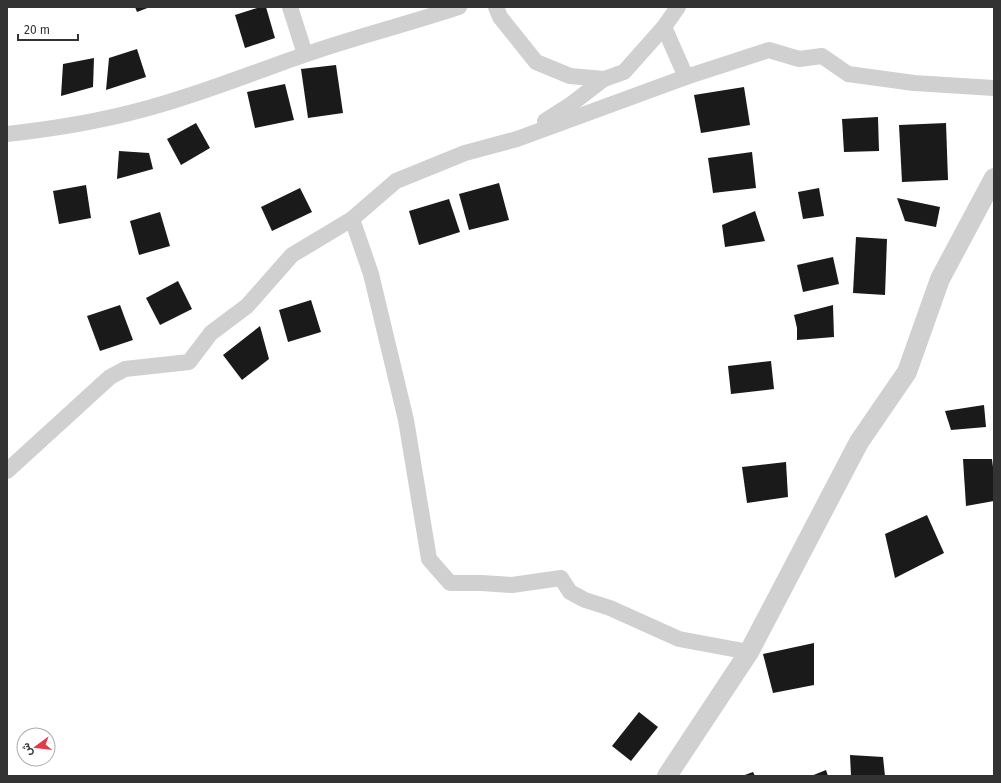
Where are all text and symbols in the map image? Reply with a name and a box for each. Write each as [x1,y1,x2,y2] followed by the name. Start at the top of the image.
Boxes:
[18,16,78,42] scale bar
[24,23,50,37] text: 20 m
[16,727,56,767] north arrow
[19,741,35,758] text: ش

